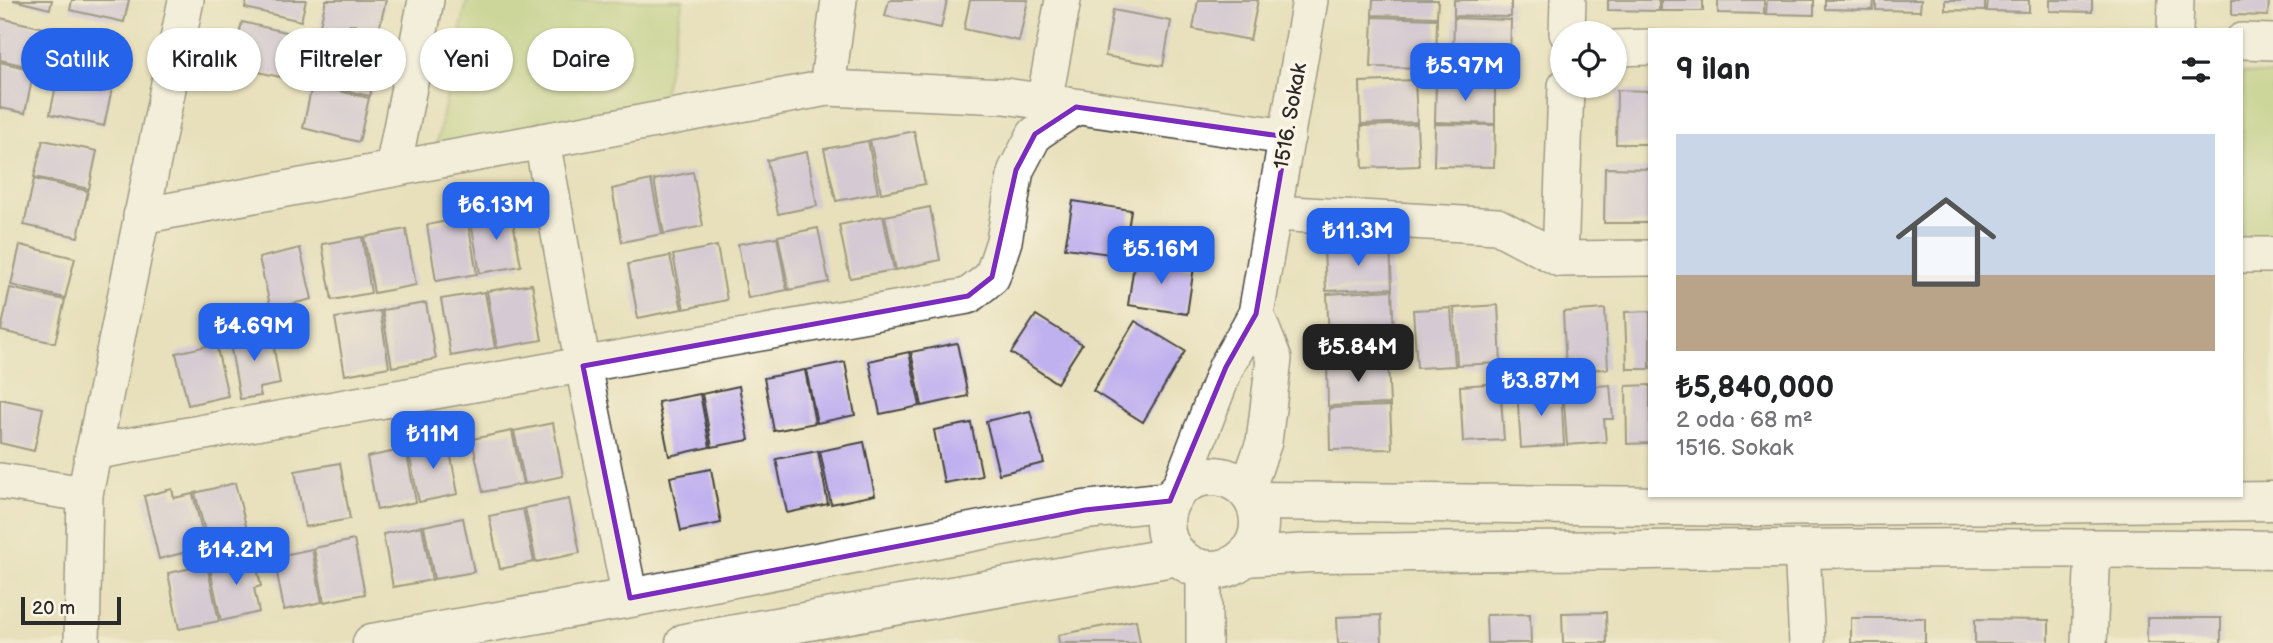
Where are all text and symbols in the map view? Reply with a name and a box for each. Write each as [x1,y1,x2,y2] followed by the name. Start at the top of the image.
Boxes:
[1550,21,1627,98] map controls
[1550,21,1627,98] button: locate
[21,28,133,91] chip: Satılık
[147,28,261,91] chip: Kiralık
[275,28,406,91] chip: Filtreler
[420,28,513,91] chip: Yeni
[527,28,634,91] chip: Daire
[1408,43,1522,103] pin: ₺5.97M
[2177,51,2215,89] icon: filters
[1426,52,1504,80] text: ₺5.97M
[1676,52,1751,88] text: 9 ilan
[1269,60,1312,171] street label: 1516. Sokak
[1883,179,2009,305] icon: home
[439,182,553,242] pin: ₺6.13M
[458,191,534,219] text: ₺6.13M
[1301,208,1415,268] pin: ₺11.3M
[1323,217,1393,245] text: ₺11.3M
[1104,226,1218,286] pin: ₺5.16M
[1124,235,1198,263] text: ₺5.16M
[197,304,311,363] pin: ₺4.69M
[214,312,294,340] text: ₺4.69M
[1301,324,1415,384] pin: ₺5.84M
[1319,333,1397,361] text: ₺5.84M
[1484,358,1598,418] pin: ₺3.87M
[1502,367,1580,395] text: ₺3.87M
[1676,370,1834,406] text: ₺5,840,000
[1676,406,1813,434] text: 2 oda · 68 m²
[392,412,474,471] pin: ₺11M
[407,420,459,448] text: ₺11M
[1676,434,1793,462] text: 1516. Sokak
[179,528,293,587] pin: ₺14.2M
[198,536,274,564] text: ₺14.2M
[21,594,121,626] scale bar
[32,597,75,620] text: 20 m

